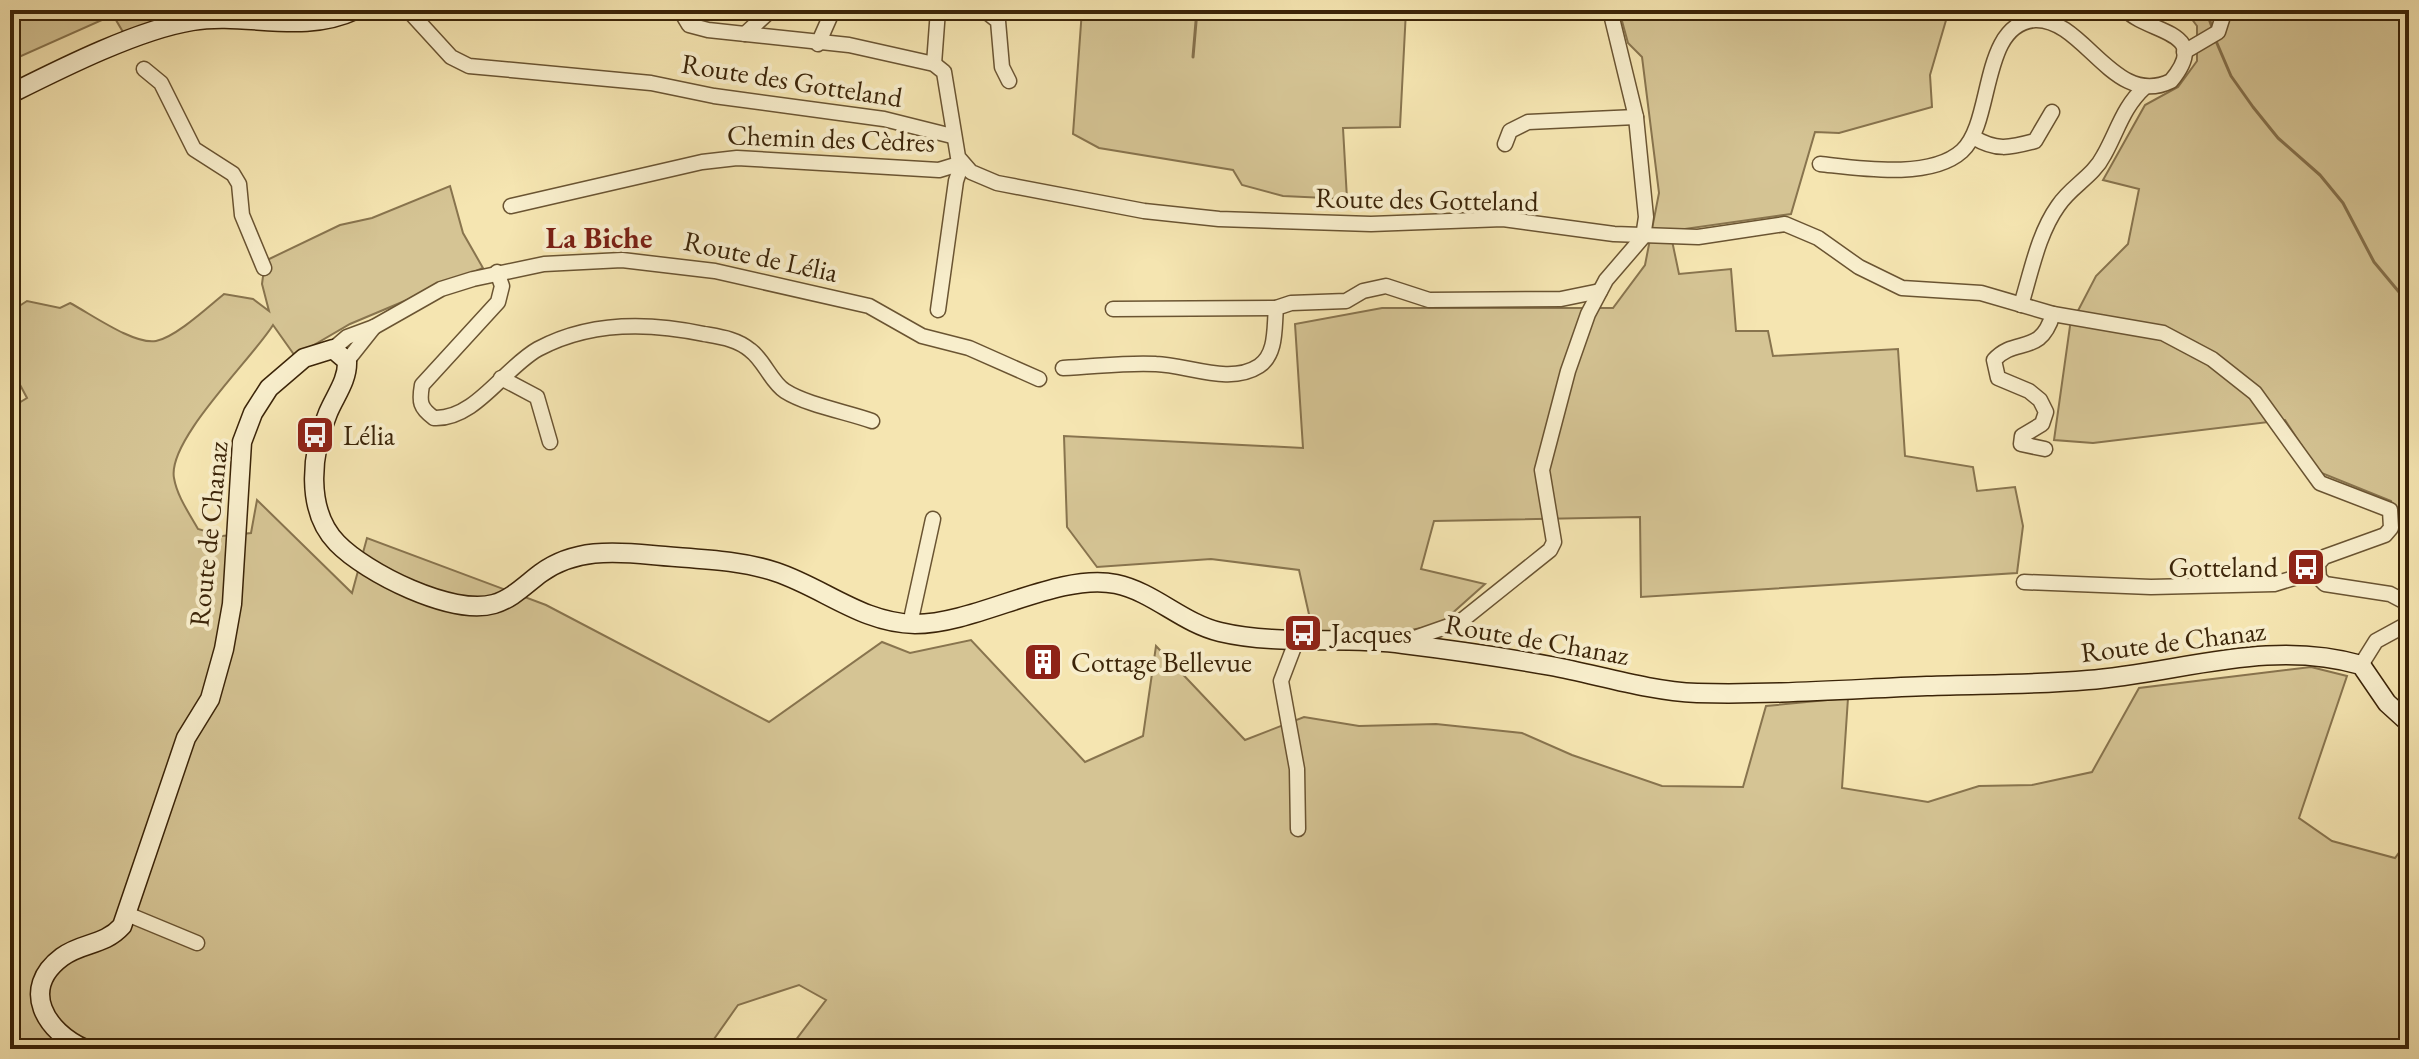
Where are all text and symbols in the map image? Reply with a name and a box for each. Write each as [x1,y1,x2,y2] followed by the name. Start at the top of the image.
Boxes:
[679,45,906,115] street label: Route des Gotteland
[726,116,936,160] street label: Chemin des Cèdres
[1315,179,1540,219] street label: Route des Gotteland
[546,218,652,257] district label: La Biche
[681,222,842,290] street label: Route de Lélia
[294,414,336,456] bus stop icon: Lélia
[343,417,396,453] place label: Lélia
[180,439,236,628] street label: Route de Chanaz
[2285,546,2327,588] bus stop icon: Gotteland
[2168,549,2279,585] place label: Gotteland
[1442,605,1632,673] street label: Route de Chanaz
[1282,612,1324,654] bus stop icon: Jacques
[2078,612,2268,670] street label: Route de Chanaz
[1329,615,1412,651] place label: Jacques
[1022,641,1064,683] building icon: Cottage Bellevue
[1071,644,1252,680] place label: Cottage Bellevue

